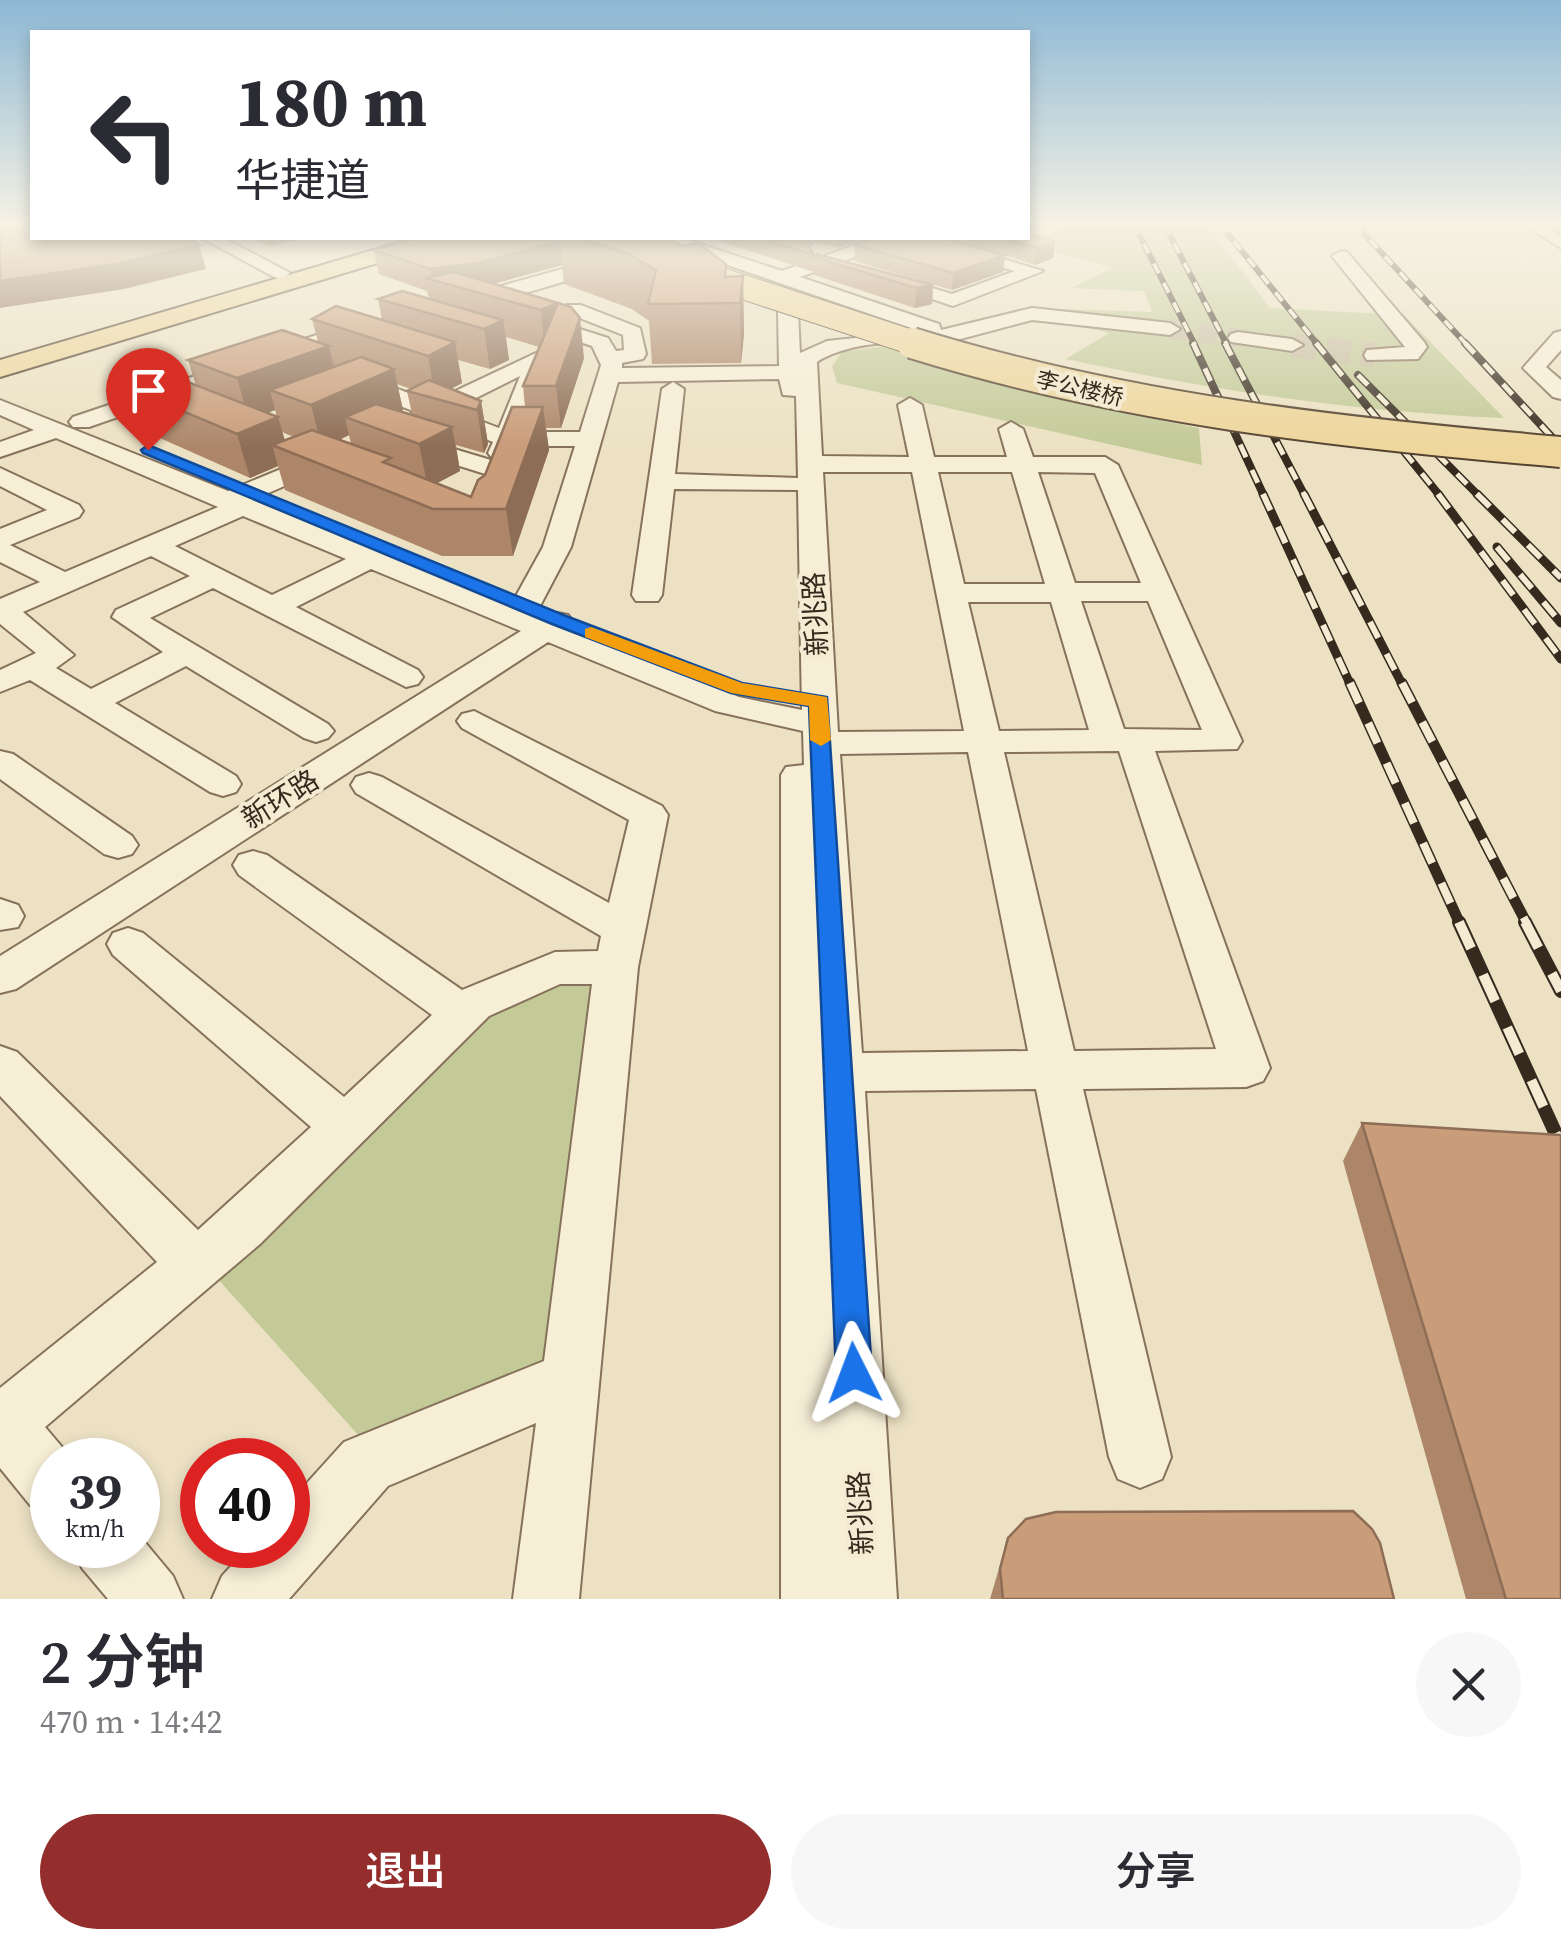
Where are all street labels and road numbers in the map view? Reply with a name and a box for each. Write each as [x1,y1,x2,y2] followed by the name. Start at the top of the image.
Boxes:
[1034,363,1126,413] street label: 李公楼桥
[794,571,836,657] street label: 新兆路
[234,761,326,837] street label: 新环路
[839,1470,881,1556] street label: 新兆路

